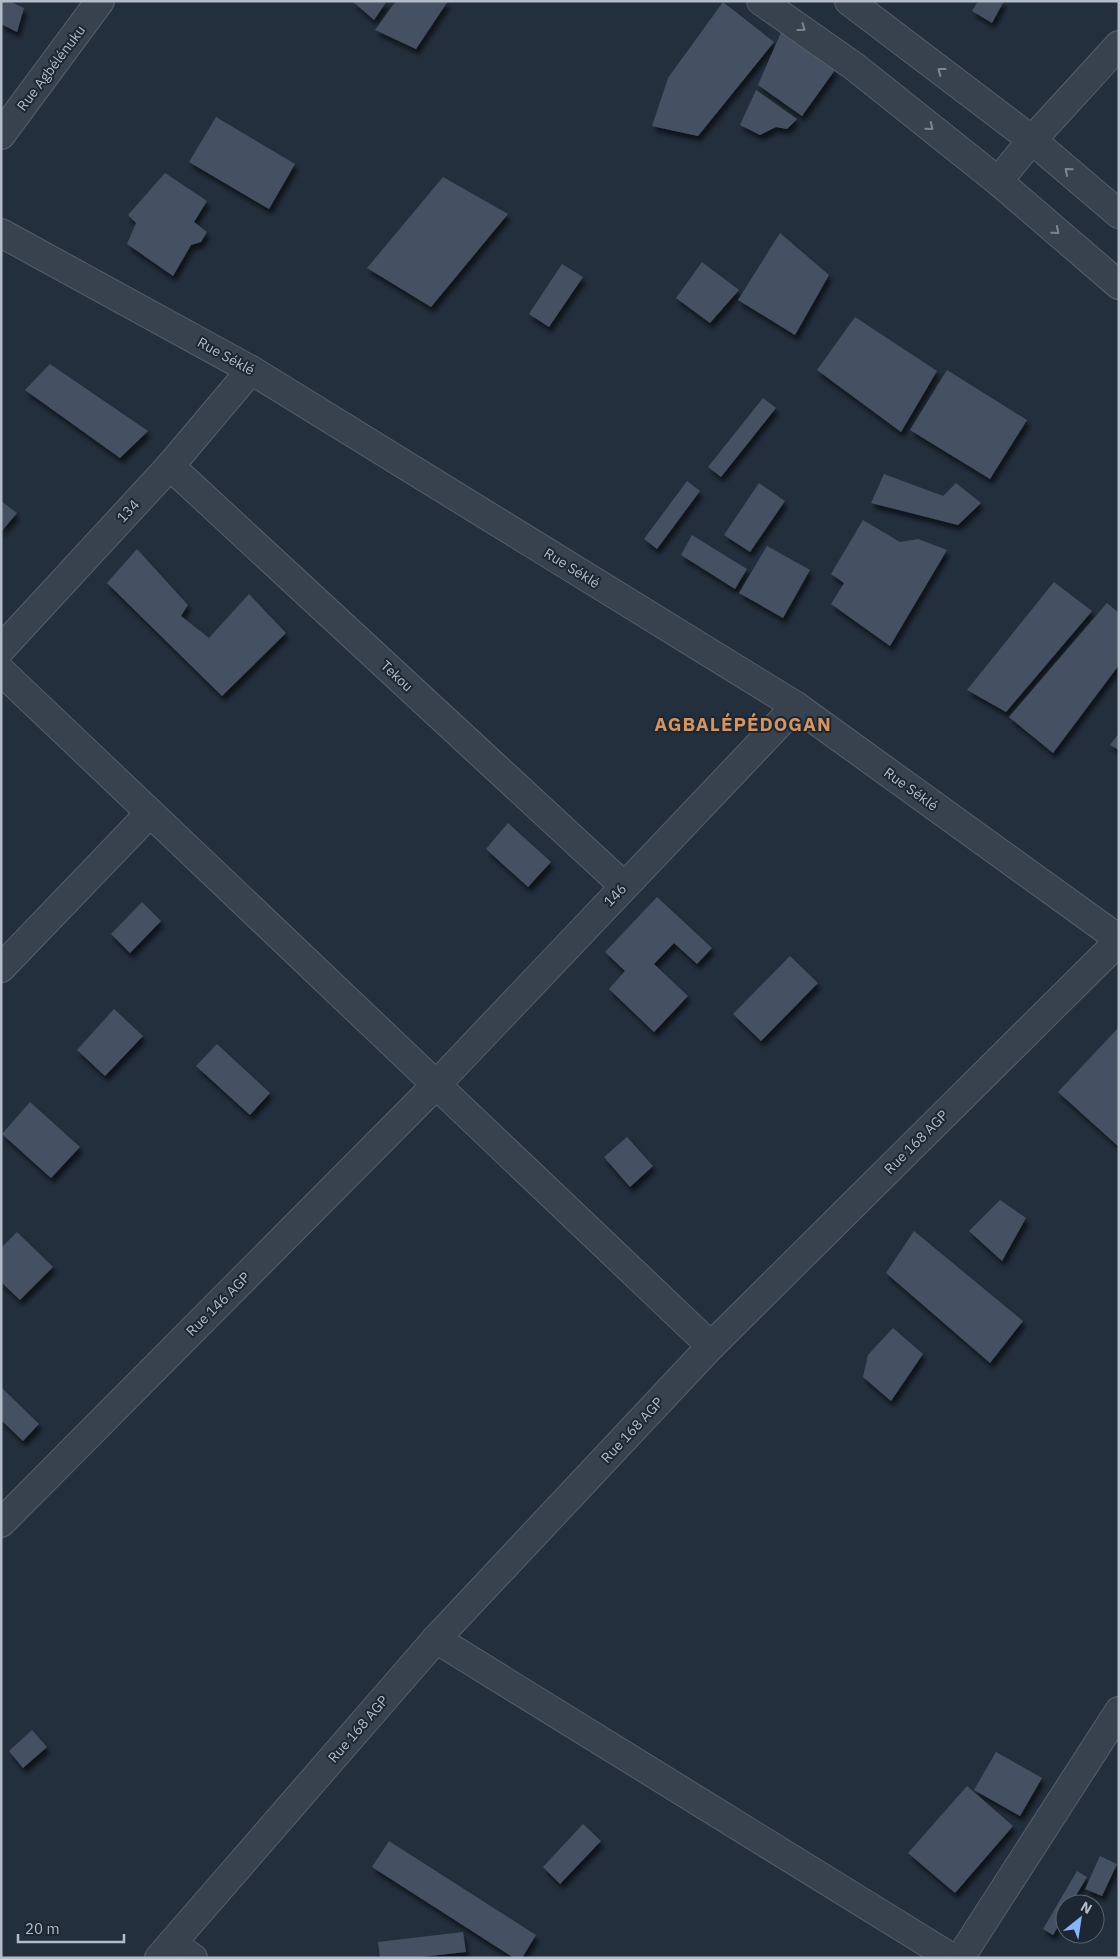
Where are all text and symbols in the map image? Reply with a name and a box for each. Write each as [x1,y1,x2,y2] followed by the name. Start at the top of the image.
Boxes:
[13,22,89,114] street label: Rue Agbélénuku
[796,23,805,31] one-way arrow
[938,68,947,76] one-way arrow
[925,122,934,131] one-way arrow
[1065,168,1074,177] one-way arrow
[1050,225,1059,234] one-way arrow
[194,333,258,379] street label: Rue Séklé
[113,496,143,526] street label: 134
[541,544,604,592] street label: Rue Séklé
[377,657,417,695] street label: Tekou
[654,712,832,736] district label: AGBALÉPÉDOGAN
[880,763,942,815] street label: Rue Séklé
[600,880,630,910] street label: 146
[880,1106,952,1178] street label: Rue 168 AGP
[182,1268,254,1340] street label: Rue 146 AGP
[597,1393,667,1467] street label: Rue 168 AGP
[324,1692,392,1766] street label: Rue 168 AGP
[1055,1894,1105,1944] north arrow
[1078,1897,1095,1918] text: N
[18,1912,124,1944] scale bar
[25,1919,60,1938] text: 20 m

